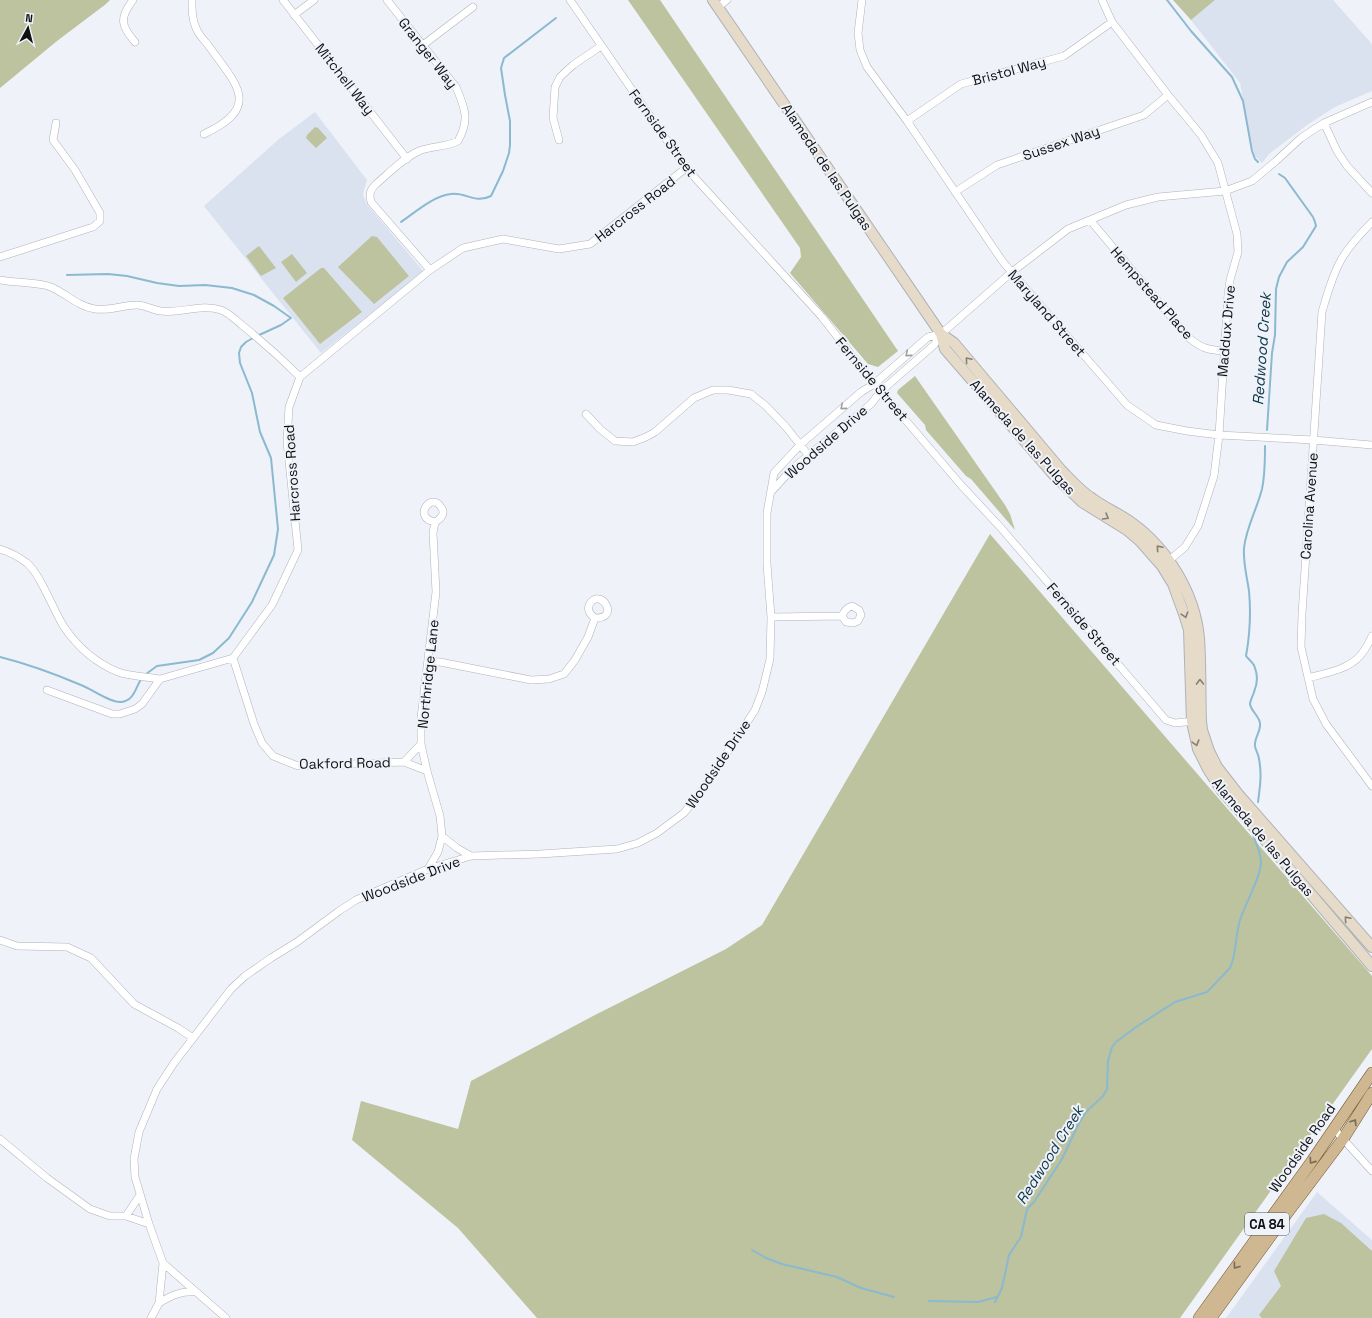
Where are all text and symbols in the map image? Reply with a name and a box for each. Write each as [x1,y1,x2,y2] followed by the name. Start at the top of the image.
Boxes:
[8,8,48,48] north arrow
[25,11,34,25] text: N
[395,14,461,92] street label: Granger Way
[311,40,379,118] street label: Mitchell Way
[970,53,1048,89] street label: Bristol Way
[625,86,701,180] street label: Fernside Street
[778,100,876,234] street label: Alameda de las Pulgas
[1020,121,1102,165] street label: Sussex Way
[591,172,679,246] street label: Harcross Road
[1107,243,1197,343] street label: Hempstead Place
[1004,266,1090,360] street label: Maryland Street
[1213,284,1239,378] street label: Maddux Drive
[1248,290,1275,406] water label: Redwood Creek
[832,333,912,425] street label: Fernside Street
[906,349,913,356] one-way arrow
[966,357,973,364] one-way arrow
[966,375,1080,499] street label: Alameda de las Pulgas
[781,401,871,483] street label: Woodside Drive
[841,402,848,409] one-way arrow
[280,424,304,522] street label: Harcross Road
[1296,452,1322,560] street label: Carolina Avenue
[1102,512,1109,519] one-way arrow
[1156,545,1163,553] one-way arrow
[1043,579,1125,669] street label: Fernside Street
[1180,612,1189,619] one-way arrow
[413,619,443,729] street label: Northridge Lane
[1196,679,1204,685] one-way arrow
[682,716,754,812] street label: Woodside Drive
[1191,739,1200,746] one-way arrow
[299,753,391,773] street label: Oakford Road
[1208,774,1318,900] street label: Alameda de las Pulgas
[359,852,463,906] street label: Woodside Drive
[1345,916,1352,924] one-way arrow
[1012,1100,1089,1208] water label: Redwood Creek
[1265,1100,1339,1196] street label: Woodside Road
[1349,1119,1357,1126] one-way arrow
[1309,1157,1317,1164] one-way arrow
[1245,1213,1289,1235] road number: CA 84
[1234,1262,1241,1269] one-way arrow

